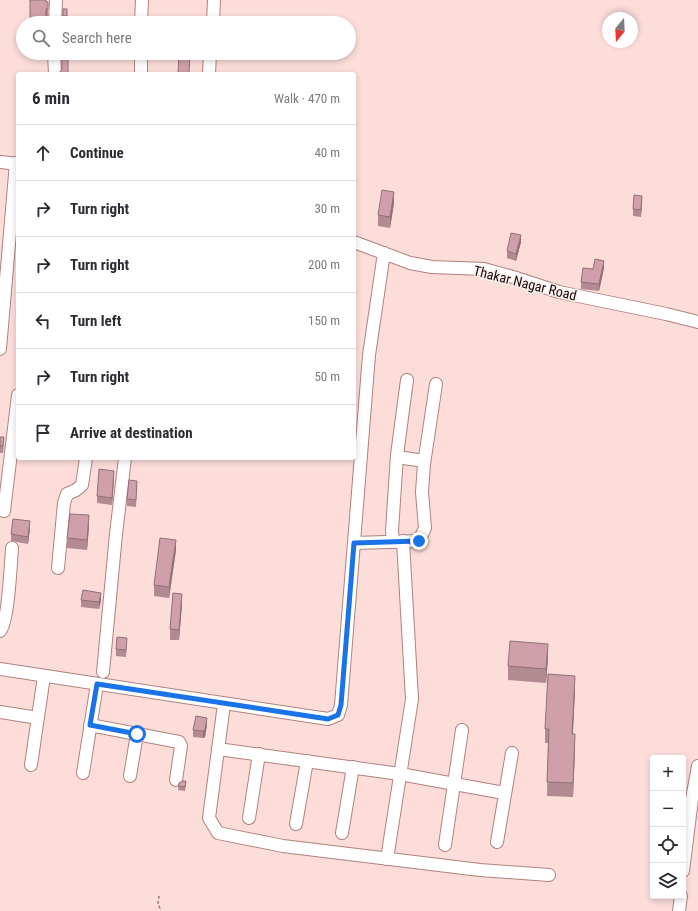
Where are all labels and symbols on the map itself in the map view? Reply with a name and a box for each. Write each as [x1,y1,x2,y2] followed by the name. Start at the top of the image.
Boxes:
[602,12,638,48] north arrow
[472,262,578,304] street label: Thakar Nagar Road
[410,532,428,550] route end
[128,725,146,743] route start

